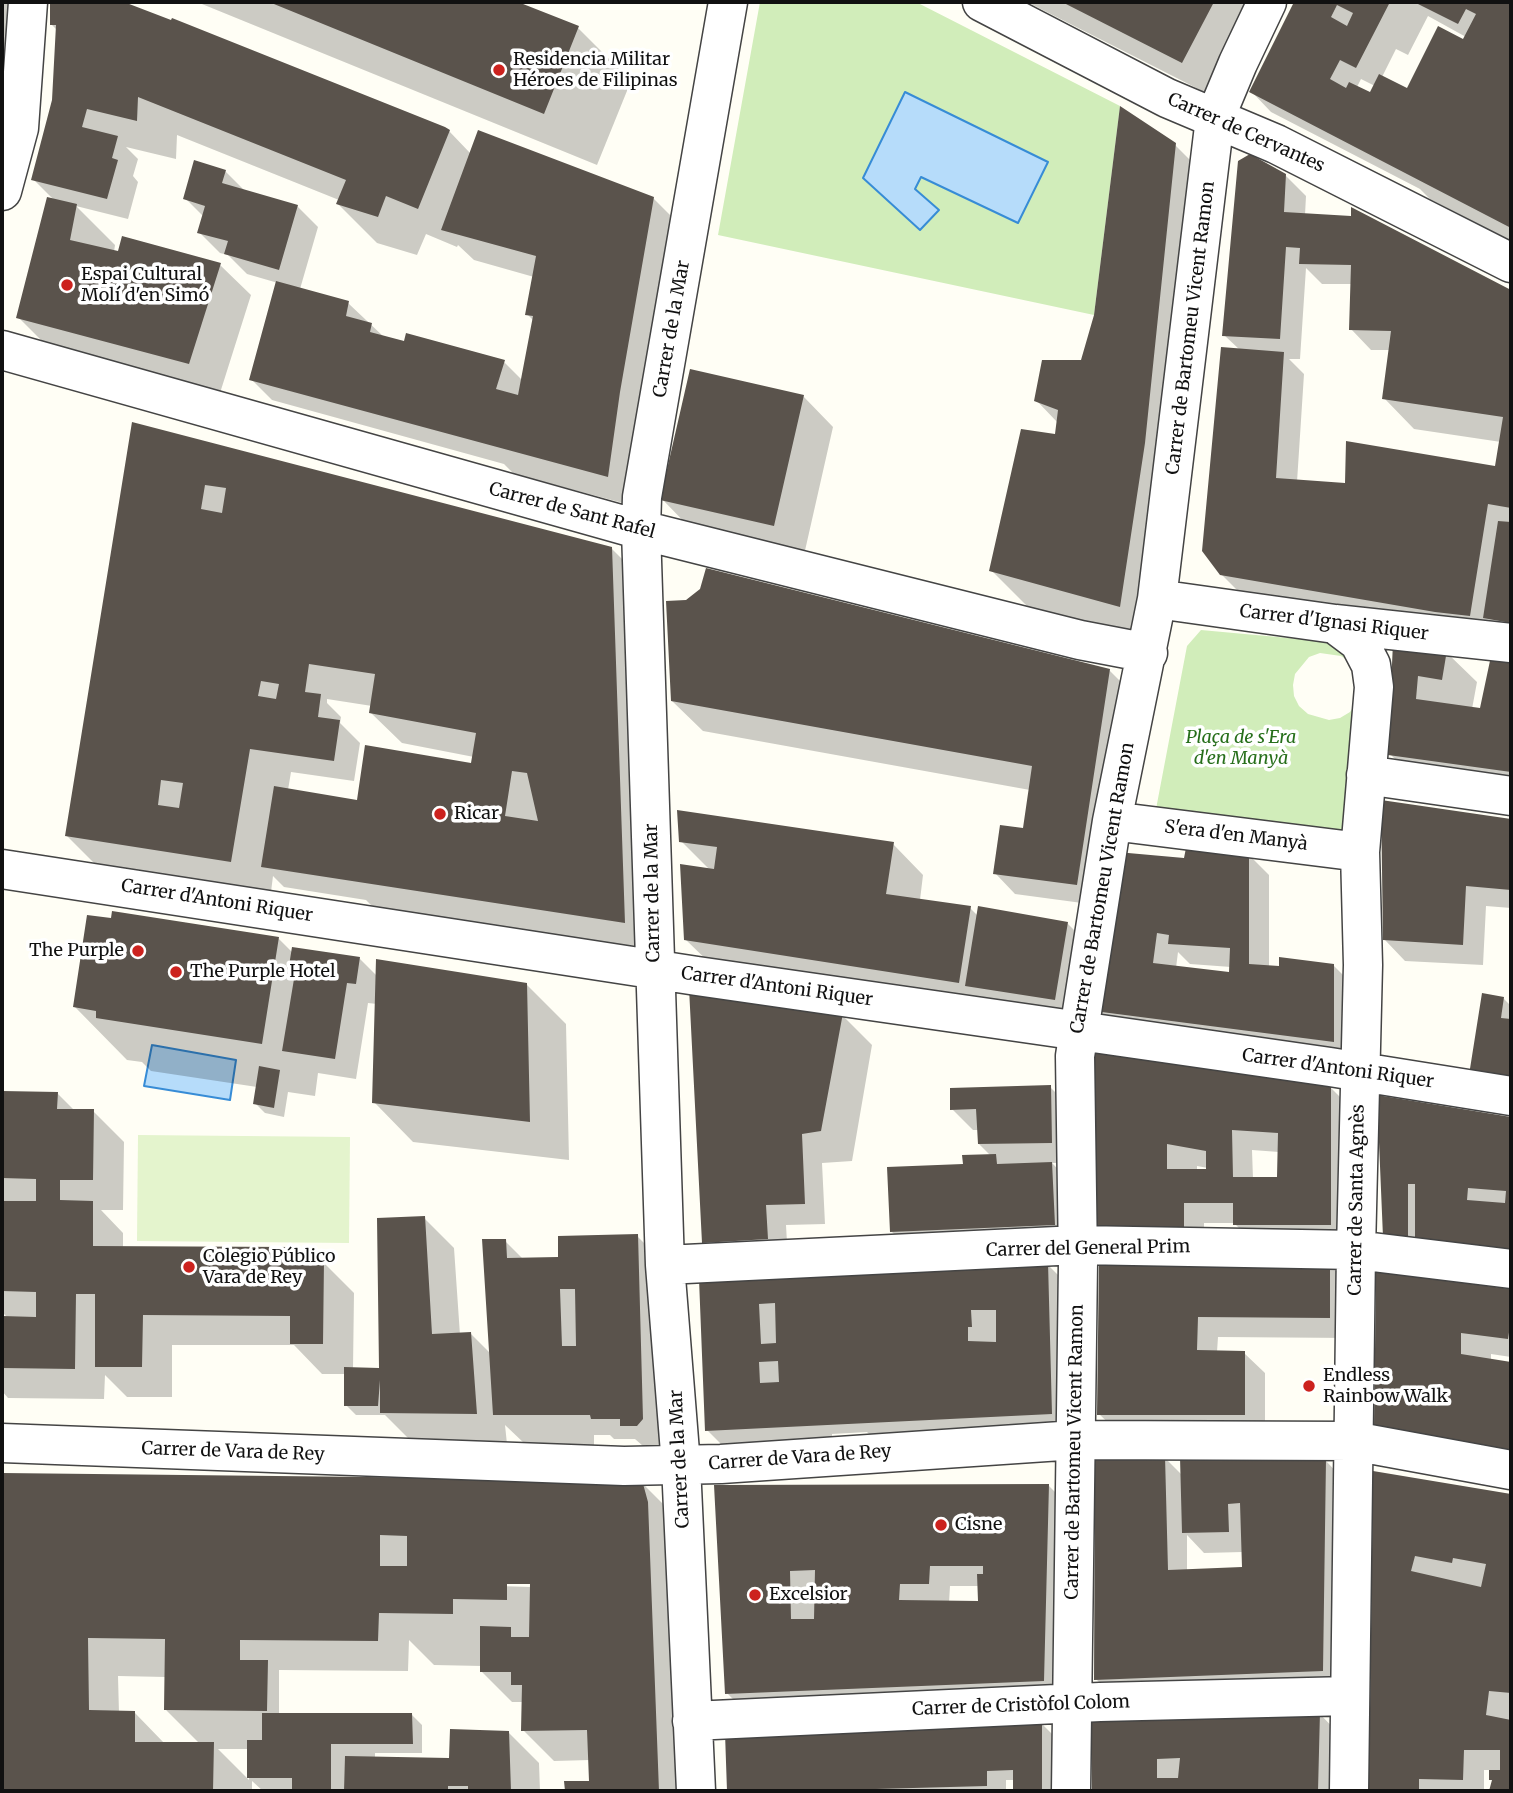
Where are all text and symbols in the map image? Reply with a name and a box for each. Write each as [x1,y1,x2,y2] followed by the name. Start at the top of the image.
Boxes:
[513,49,677,92] place label: Residencia Militar Héroes de Filipinas
[491,62,507,78] marker: Residencia Militar Héroes de Filipinas
[1164,89,1328,177] street label: Carrer de Cervantes
[1162,180,1220,476] street label: Carrer de Bartomeu Vicent Ramon
[649,259,695,399] street label: Carrer de la Mar
[81,264,209,306] place label: Espai Cultural Molí d'en Simó
[59,277,75,293] marker: Espai Cultural Molí d'en Simó
[487,478,657,544] street label: Carrer de Sant Rafel
[1238,601,1430,645] street label: Carrer d'Ignasi Riquer
[1186,727,1296,770] park label: Plaça de s'Era d'en Manyà
[1067,741,1139,1035] street label: Carrer de Bartomeu Vicent Ramon
[454,803,499,825] place label: Ricar
[432,806,448,822] marker: Ricar
[1163,817,1309,855] street label: S'era d'en Manyà
[641,823,665,963] street label: Carrer de la Mar
[120,875,314,927] street label: Carrer d'Antoni Riquer
[29,940,124,962] place label: The Purple
[130,943,146,959] marker: The Purple
[190,961,335,983] place label: The Purple Hotel
[680,963,874,1011] street label: Carrer d'Antoni Riquer
[168,964,184,980] marker: The Purple Hotel
[1241,1045,1435,1093] street label: Carrer d'Antoni Riquer
[1345,1104,1369,1296] street label: Carrer de Santa Agnès
[986,1236,1190,1262] street label: Carrer del General Prim
[203,1246,335,1288] place label: Colegio Público Vara de Rey
[181,1259,197,1275] marker: Colegio Público Vara de Rey
[1062,1304,1088,1600] street label: Carrer de Bartomeu Vicent Ramon
[1323,1365,1448,1408] place label: Endless Rainbow Walk
[1301,1378,1317,1394] marker: Endless Rainbow Walk
[666,1389,694,1529] street label: Carrer de la Mar
[141,1438,325,1466] street label: Carrer de Vara de Rey
[708,1441,892,1475] street label: Carrer de Vara de Rey
[955,1514,1002,1536] place label: Cisne
[933,1517,949,1533] marker: Cisne
[769,1584,848,1606] place label: Excelsior
[747,1587,763,1603] marker: Excelsior
[912,1691,1130,1721] street label: Carrer de Cristòfol Colom

